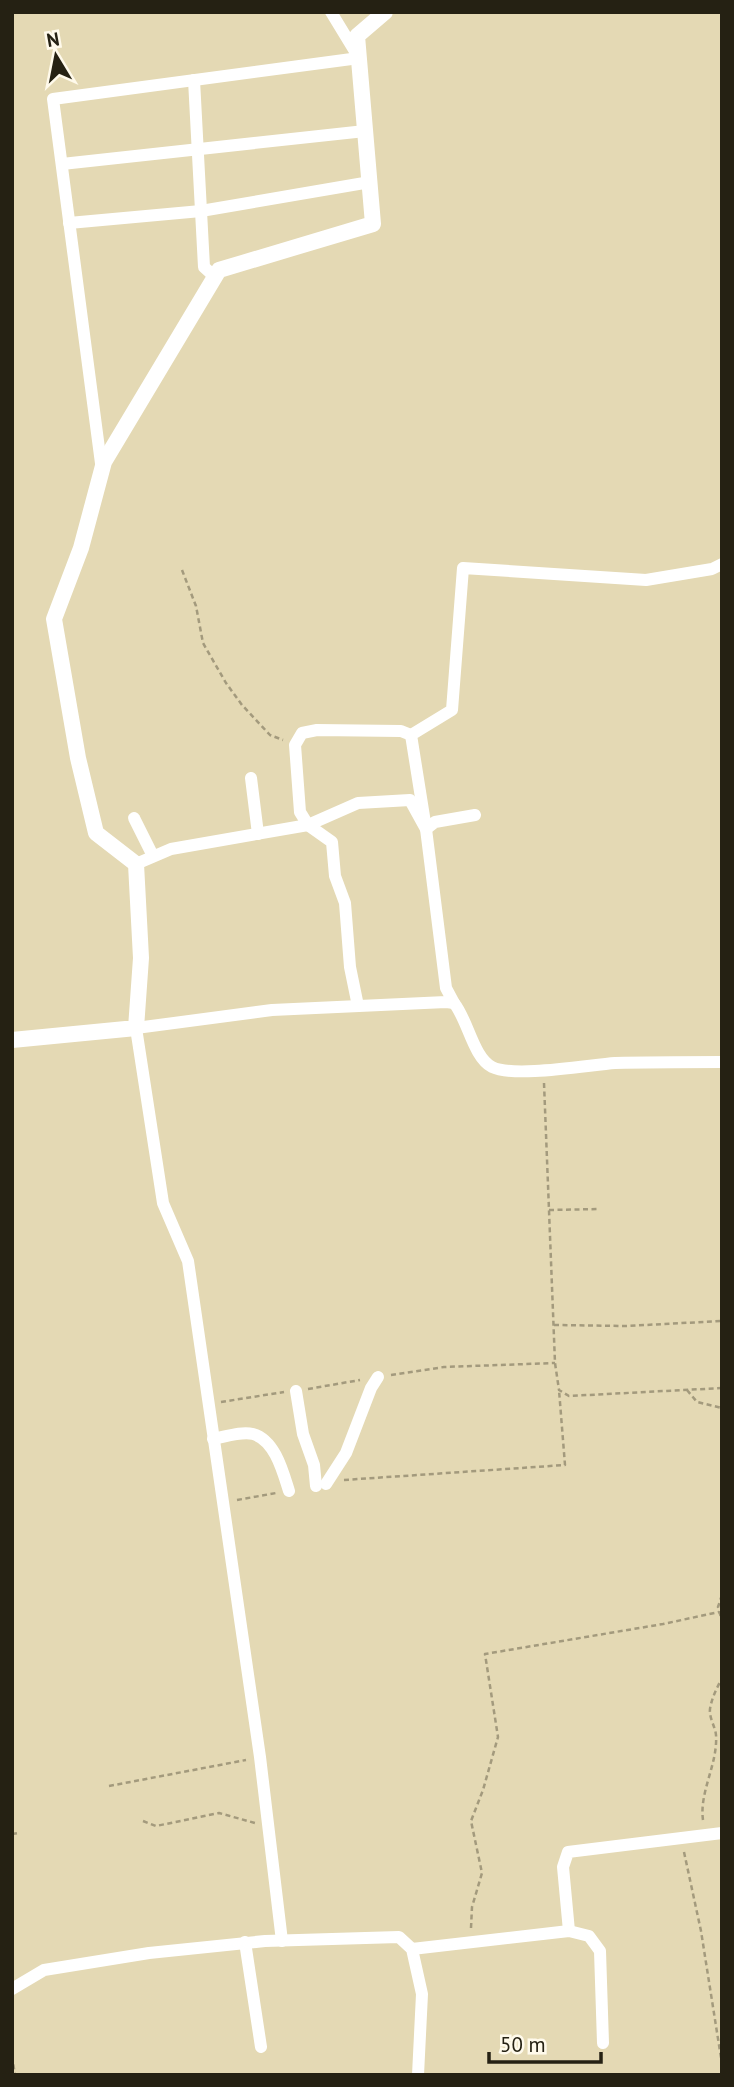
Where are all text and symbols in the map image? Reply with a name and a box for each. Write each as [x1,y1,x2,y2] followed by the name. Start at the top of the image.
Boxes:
[21,21,91,91] north arrow
[45,26,61,52] text: N
[489,2021,601,2064] scale bar
[500,2031,546,2058] text: 50 m

